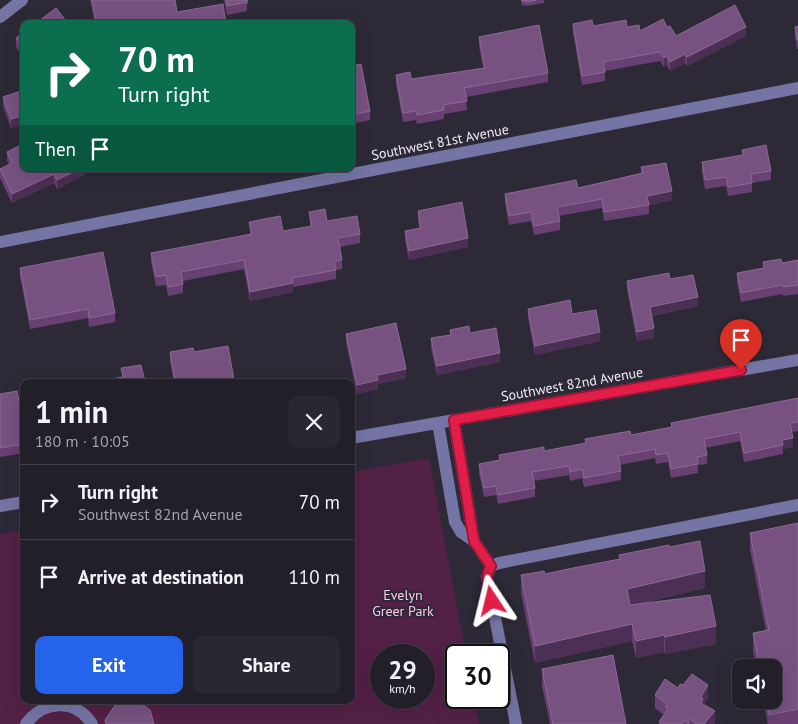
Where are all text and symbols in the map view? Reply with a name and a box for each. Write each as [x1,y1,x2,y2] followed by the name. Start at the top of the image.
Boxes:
[118,36,195,82] text: 70 m
[35,40,100,105] icon: right
[118,80,210,108] text: Turn right
[370,120,510,164] street label: Southwest 81st Avenue
[86,135,114,163] icon: arrive
[35,137,76,161] text: Then
[720,319,762,370] pin
[727,326,755,354] icon: arrive
[500,363,644,405] street label: Southwest 82nd Avenue
[35,392,108,431] text: 1 min
[288,396,340,448] button: close
[35,431,130,451] text: 180 m · 10:05
[78,480,158,504] text: Turn right
[35,488,63,516] icon: right
[299,490,340,514] text: 70 m
[78,504,243,524] text: Southwest 82nd Avenue
[35,563,63,591] icon: arrive
[78,565,244,589] text: Arrive at destination
[288,565,340,589] text: 110 m
[465,574,517,626] position arrow
[372,586,434,620] park label: Evelyn Greer Park
[35,636,183,694] button: Exit
[193,636,340,694] button: Share
[445,644,510,709] speed limit sign: 30
[388,654,417,686] text: 29
[732,659,782,709] map controls
[732,659,782,709] button: sound
[389,681,416,696] text: km/h

